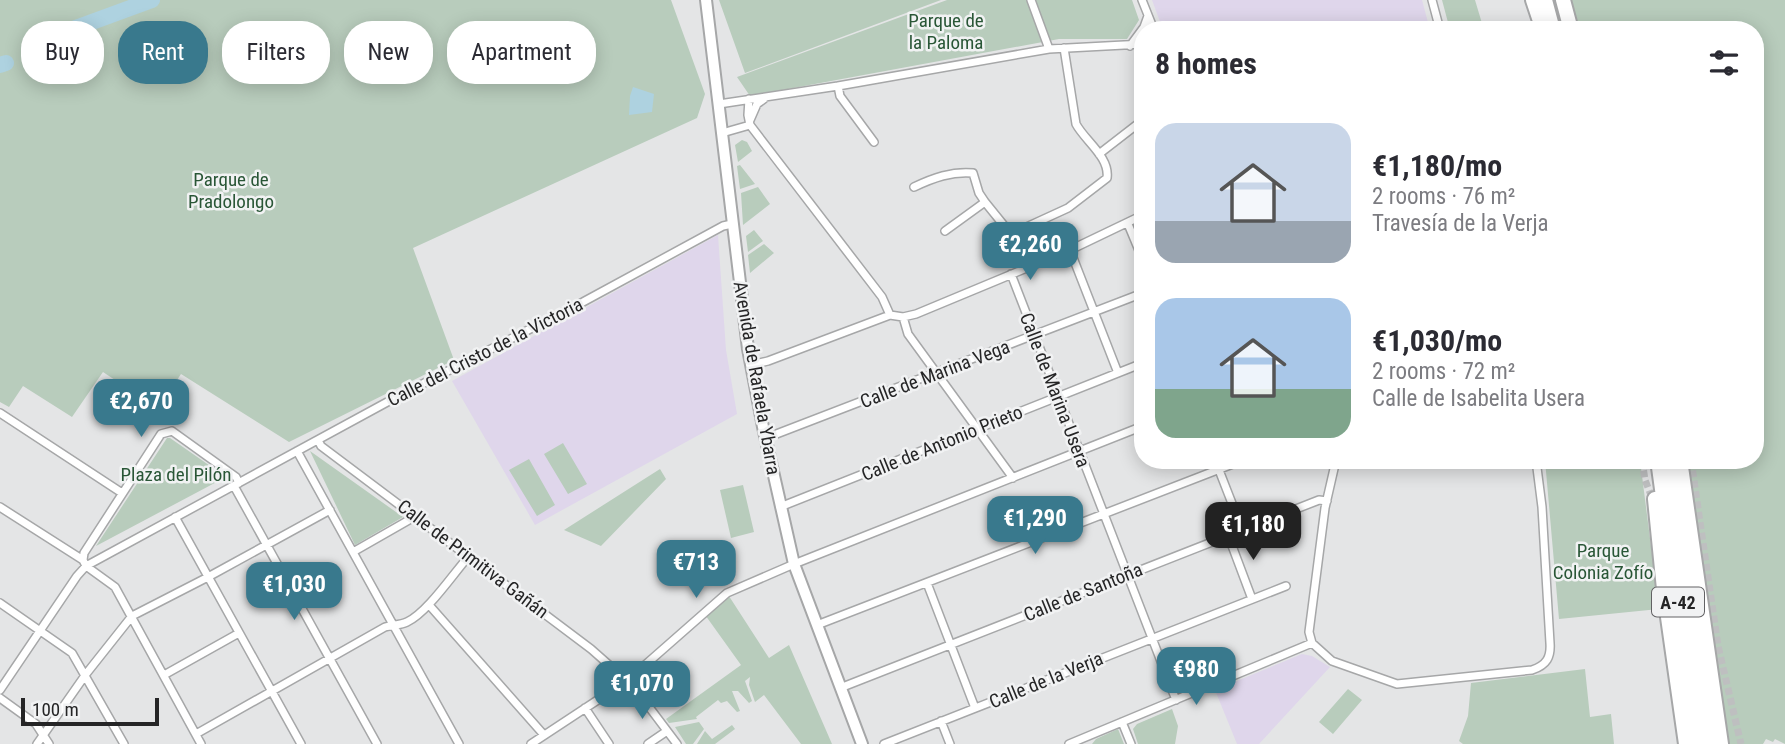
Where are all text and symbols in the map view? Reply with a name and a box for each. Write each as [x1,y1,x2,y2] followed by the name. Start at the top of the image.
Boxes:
[908,9,984,54] park label: Parque de la Paloma
[21,21,104,84] chip: Buy
[118,21,208,84] chip: Rent
[222,21,330,84] chip: Filters
[344,21,433,84] chip: New
[447,21,596,84] chip: Apartment
[1705,44,1743,82] icon: filters
[1155,46,1257,81] text: 8 homes
[1372,148,1502,183] text: €1,180/mo
[1211,151,1295,235] icon: home
[188,168,274,213] park label: Parque de Pradolongo
[1372,183,1515,210] text: 2 rooms · 76 m²
[1372,210,1549,237] text: Travesía de la Verja
[973,222,1087,282] pin: €2,260
[998,231,1062,258] text: €2,260
[729,279,785,477] street label: Avenida de Rafaela Ybarra
[383,293,587,411] street label: Calle del Cristo de la Victoria
[1015,310,1095,470] street label: Calle de Marina Usera
[1372,323,1502,358] text: €1,030/mo
[1211,326,1295,410] icon: home
[857,335,1013,413] street label: Calle de Marina Vega
[1372,358,1515,385] text: 2 rooms · 72 m²
[84,380,198,439] pin: €2,670
[1372,385,1585,412] text: Calle de Isabelita Usera
[109,388,173,415] text: €2,670
[858,400,1026,486] street label: Calle de Antonio Prieto
[121,463,231,486] park label: Plaza del Pilón
[393,495,553,623] street label: Calle de Primitiva Gañán
[978,496,1092,556] pin: €1,290
[1196,503,1310,562] pin: €1,180
[1003,505,1067,532] text: €1,290
[1221,511,1285,538] text: €1,180
[1553,539,1653,584] park label: Parque Colonia Zofío
[655,540,737,600] pin: €713
[673,549,719,576] text: €713
[1020,558,1146,626] street label: Calle de Santoña
[237,562,351,622] pin: €1,030
[262,571,326,598] text: €1,030
[1652,588,1704,616] road number: A-42
[986,647,1106,713] street label: Calle de la Verja
[1155,648,1237,707] pin: €980
[1173,656,1219,683] text: €980
[585,662,699,721] pin: €1,070
[610,670,674,697] text: €1,070
[21,695,159,727] scale bar
[32,698,79,721] text: 100 m

